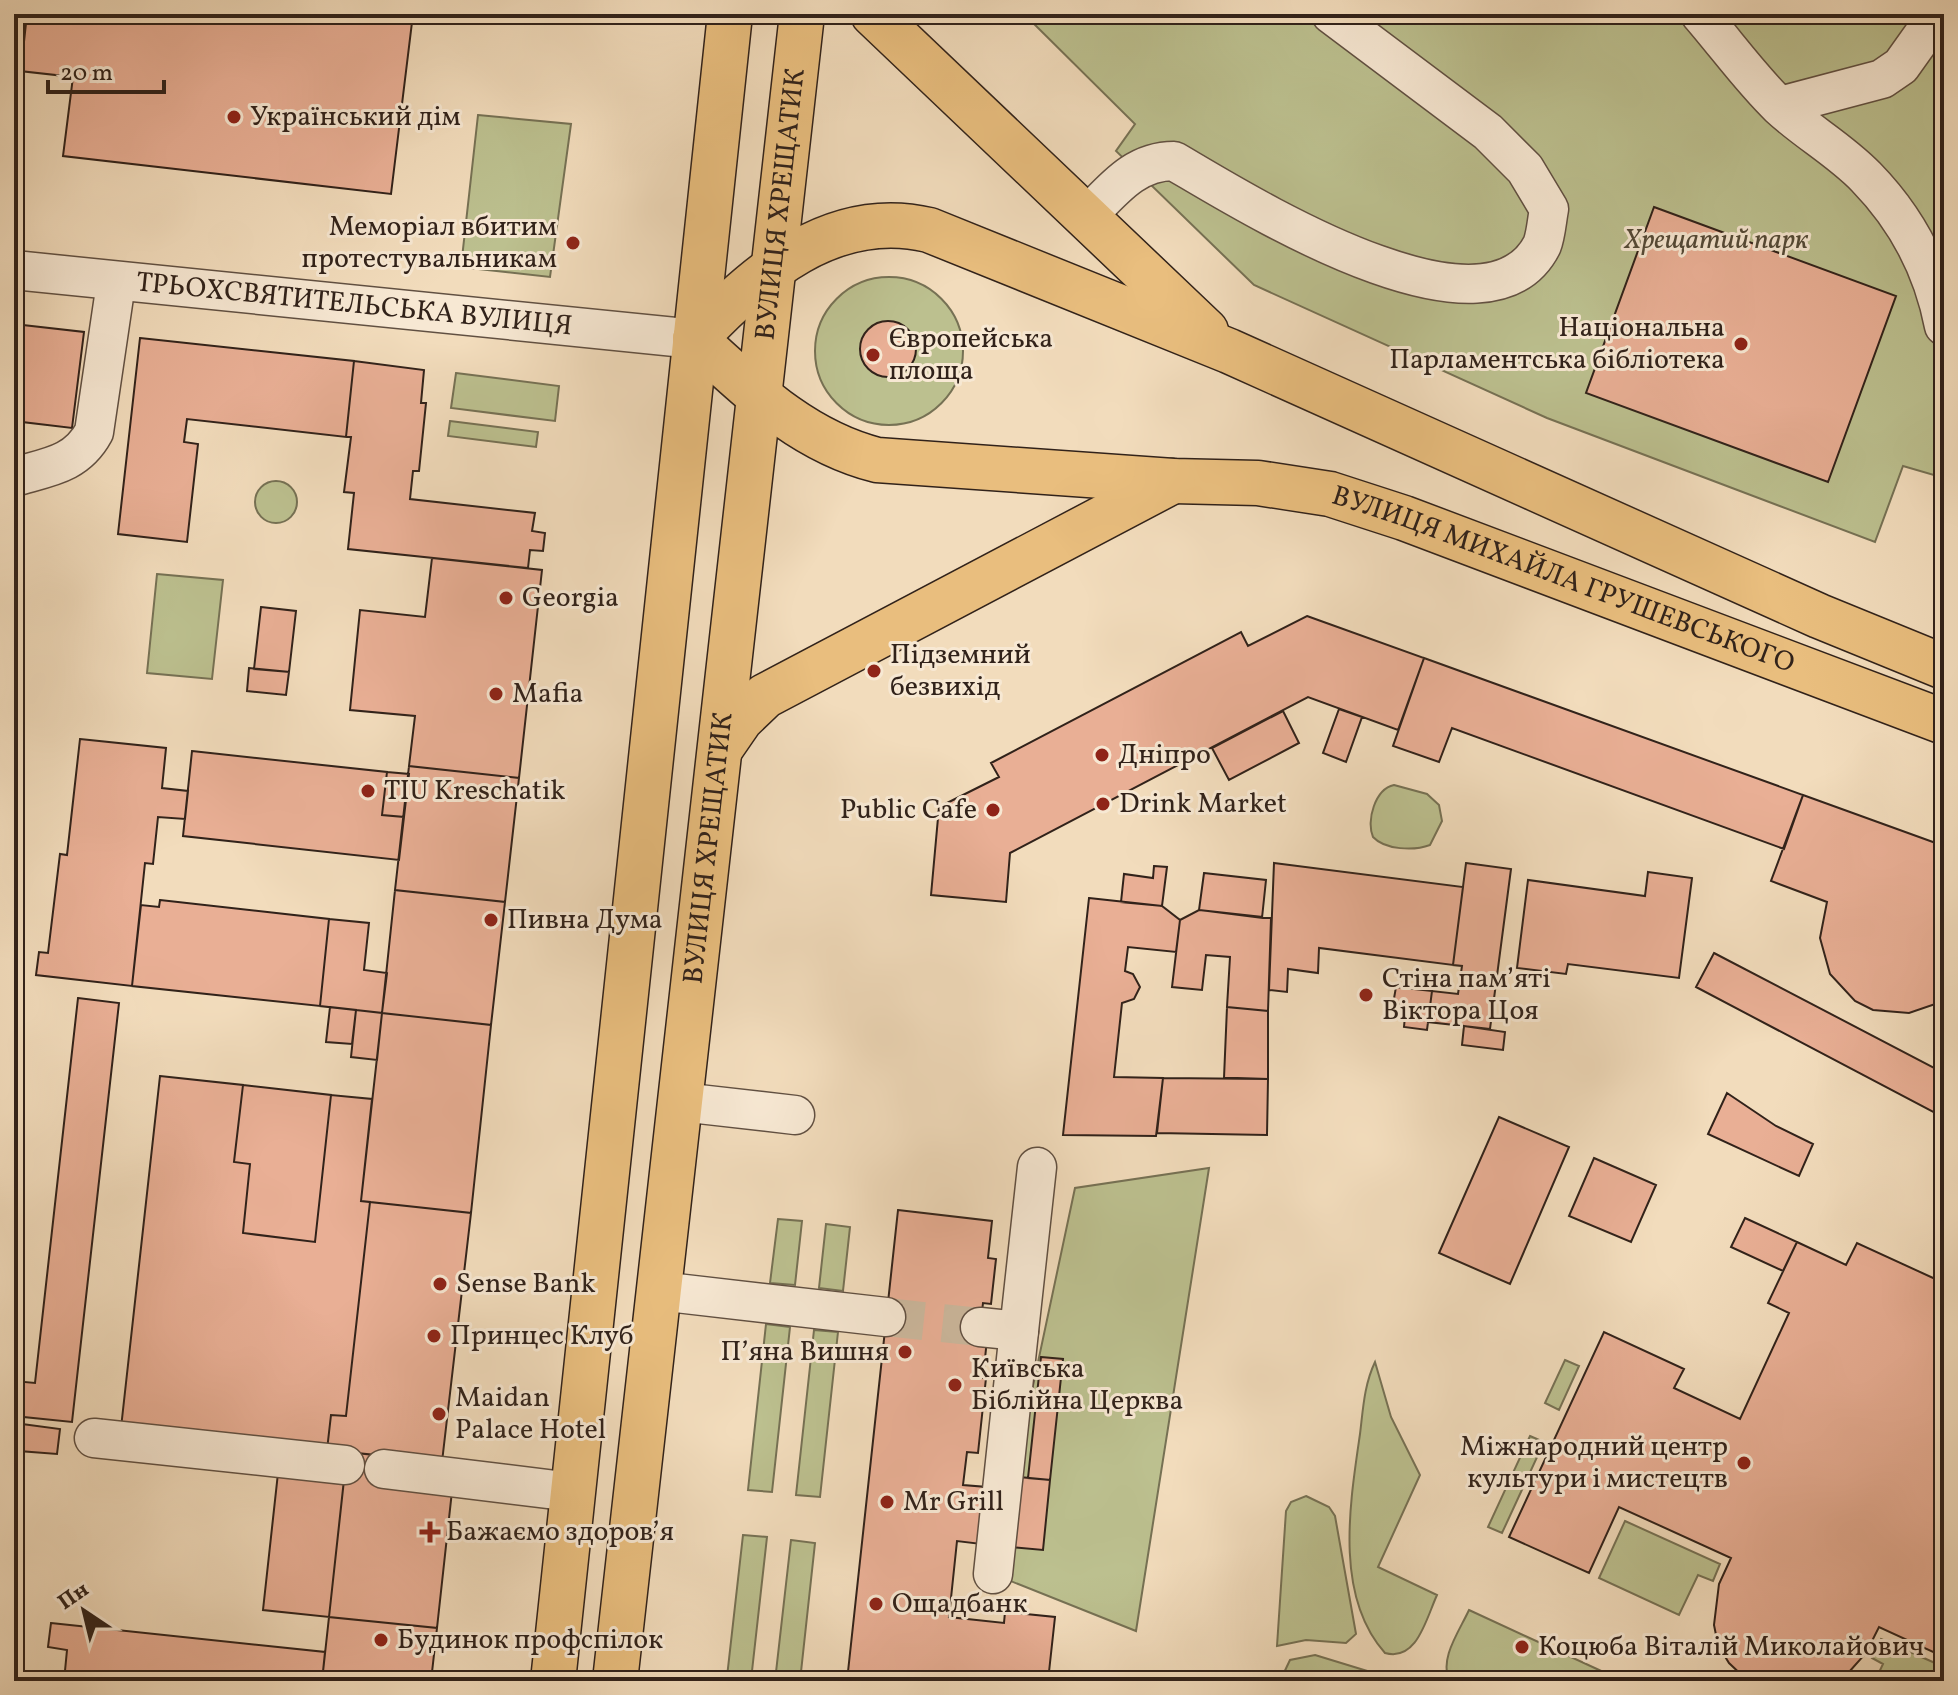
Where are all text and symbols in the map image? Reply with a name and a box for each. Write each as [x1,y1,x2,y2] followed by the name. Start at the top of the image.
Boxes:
[48,44,164,94] scale bar
[60,57,113,91] text: 20 m
[746,66,815,342] street label: ВУЛИЦЯ ХРЕЩАТИК
[250,98,461,137] place label: Український дім
[225,108,243,126] marker: Український дім
[302,208,557,279] place label: Меморіал вбитим протестувальникам
[1623,221,1809,260] park label: Хрещатий парк
[564,234,582,252] marker: Меморіал вбитим протестувальникам
[134,263,574,346] street label: ТРЬОХСВЯТИТЕЛЬСЬКА ВУЛИЦЯ
[1389,309,1725,380] place label: Національна Парламентська бібліотека
[889,320,1053,391] place label: Європейська площа
[1732,335,1750,353] marker: Національна Парламентська бібліотека
[864,346,882,364] marker: Європейська площа
[1327,476,1800,683] street label: ВУЛИЦЯ МИХАЙЛА ГРУШЕВСЬКОГО
[522,579,619,618] place label: Georgia
[497,589,515,607] marker: Georgia
[890,636,1031,707] place label: Підземний безвихід
[865,662,883,680] marker: Підземний безвихід
[512,675,584,714] place label: Mafia
[487,685,505,703] marker: Mafia
[674,710,743,986] street label: ВУЛИЦЯ ХРЕЩАТИК
[1118,736,1211,775] place label: Дніпро
[1093,746,1111,764] marker: Дніпро
[384,772,566,811] place label: TIU Kreschatik
[359,782,377,800] marker: TIU Kreschatik
[1119,785,1287,824] place label: Drink Market
[840,791,977,830] place label: Public Cafe
[1094,795,1112,813] marker: Drink Market
[984,801,1002,819] marker: Public Cafe
[507,901,663,940] place label: Пивна Дума
[482,911,500,929] marker: Пивна Дума
[1382,960,1551,1031] place label: Стіна пам’яті Віктора Цоя
[1357,986,1375,1004] marker: Стіна пам’яті Віктора Цоя
[456,1265,596,1304] place label: Sense Bank
[431,1275,449,1293] marker: Sense Bank
[450,1317,634,1356] place label: Принцес Клуб
[425,1327,443,1345] marker: Принцес Клуб
[720,1333,889,1372] place label: Пʼяна Вишня
[896,1343,914,1361] marker: Пʼяна Вишня
[971,1350,1183,1421] place label: Київська Біблійна Церква
[946,1376,964,1394] marker: Київська Біблійна Церква
[455,1379,606,1450] place label: Maidan Palace Hotel
[430,1405,448,1423] marker: Maidan Palace Hotel
[1460,1428,1728,1499] place label: Міжнародний центр культури і мистецтв
[1735,1454,1753,1472] marker: Міжнародний центр культури і мистецтв
[903,1483,1004,1522] place label: Mr Grill
[878,1493,896,1511] marker: Mr Grill
[446,1513,674,1552] place label: Бажаємо здоровʼя
[421,1523,439,1541] marker: Бажаємо здоровʼя
[44,1571,124,1651] north arrow
[52,1575,96,1618] text: Пн
[892,1585,1027,1624] place label: Ощадбанк
[867,1595,885,1613] marker: Ощадбанк
[397,1621,663,1660] place label: Будинок профспілок
[1538,1628,1924,1667] place label: Коцюба Віталій Миколайович
[372,1631,390,1649] marker: Будинок профспілок
[1513,1638,1531,1656] marker: Коцюба Віталій Миколайович

